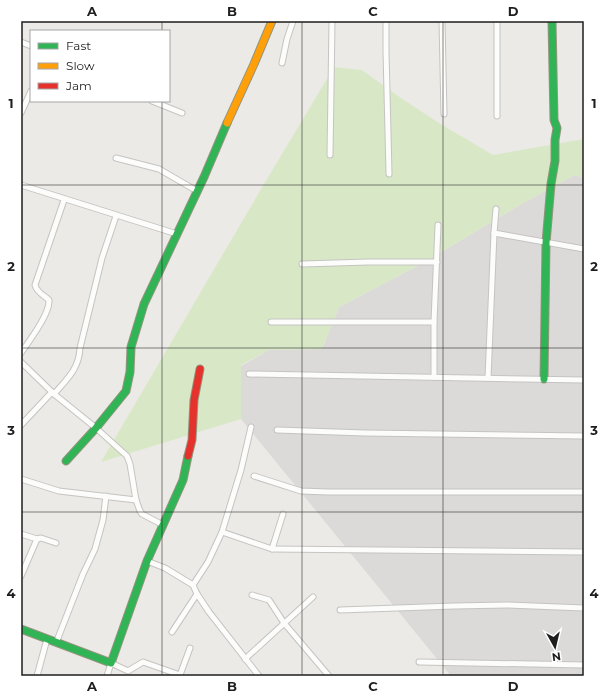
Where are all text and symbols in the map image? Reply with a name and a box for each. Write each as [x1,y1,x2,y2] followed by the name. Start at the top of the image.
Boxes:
[86,3,98,19] text: A
[227,3,237,19] text: B
[368,3,378,19] text: C
[508,3,519,19] text: D
[30,30,170,102] legend
[66,38,91,53] text: Fast
[66,58,95,73] text: Slow
[65,78,92,93] text: Jam
[8,95,14,111] text: 1
[591,95,597,111] text: 1
[7,258,15,274] text: 2
[590,258,598,274] text: 2
[6,422,15,438] text: 3
[589,422,598,438] text: 3
[7,585,16,601] text: 4
[590,585,599,601] text: 4
[535,627,575,667] north arrow
[551,649,562,664] text: N
[86,678,98,694] text: A
[227,678,237,694] text: B
[368,678,378,694] text: C
[508,678,519,694] text: D

